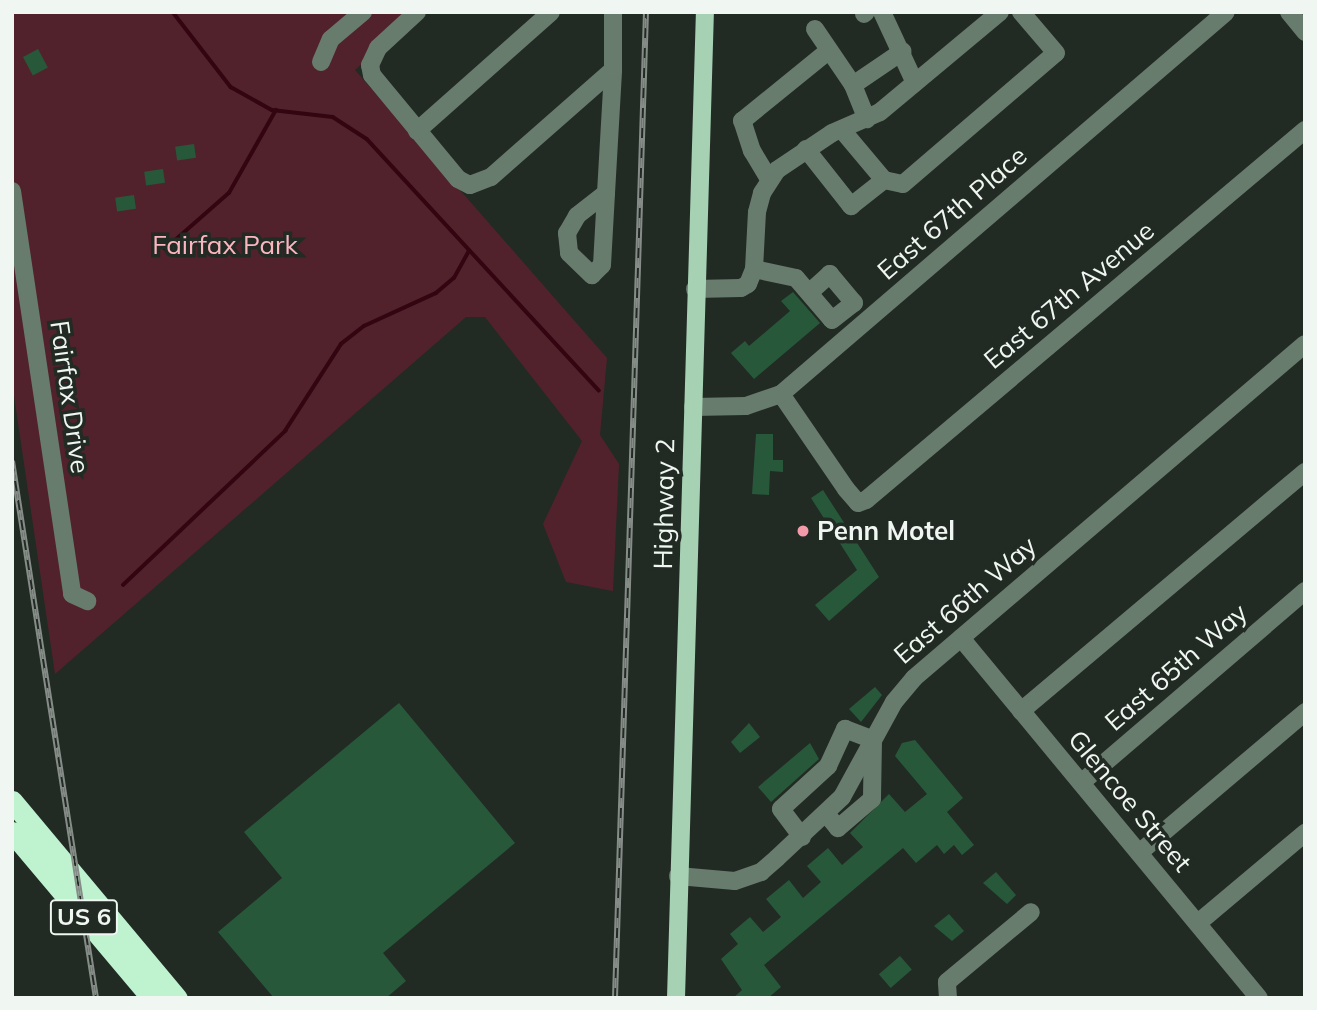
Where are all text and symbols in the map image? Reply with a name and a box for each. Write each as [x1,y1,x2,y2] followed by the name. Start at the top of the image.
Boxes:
[871,140,1033,286] street label: East 67th Place
[978,215,1160,375] street label: East 67th Avenue
[152,229,298,261] park label: Fairfax Park
[44,319,96,475] street label: Fairfax Drive
[647,438,681,570] street label: Highway 2
[817,515,955,547] place label: Penn Motel
[795,523,811,539] marker: Penn Motel
[887,530,1043,670] street label: East 66th Way
[1098,597,1254,737] street label: East 65th Way
[1062,724,1198,878] street label: Glencoe Street
[49,897,119,937] road number: US 6

